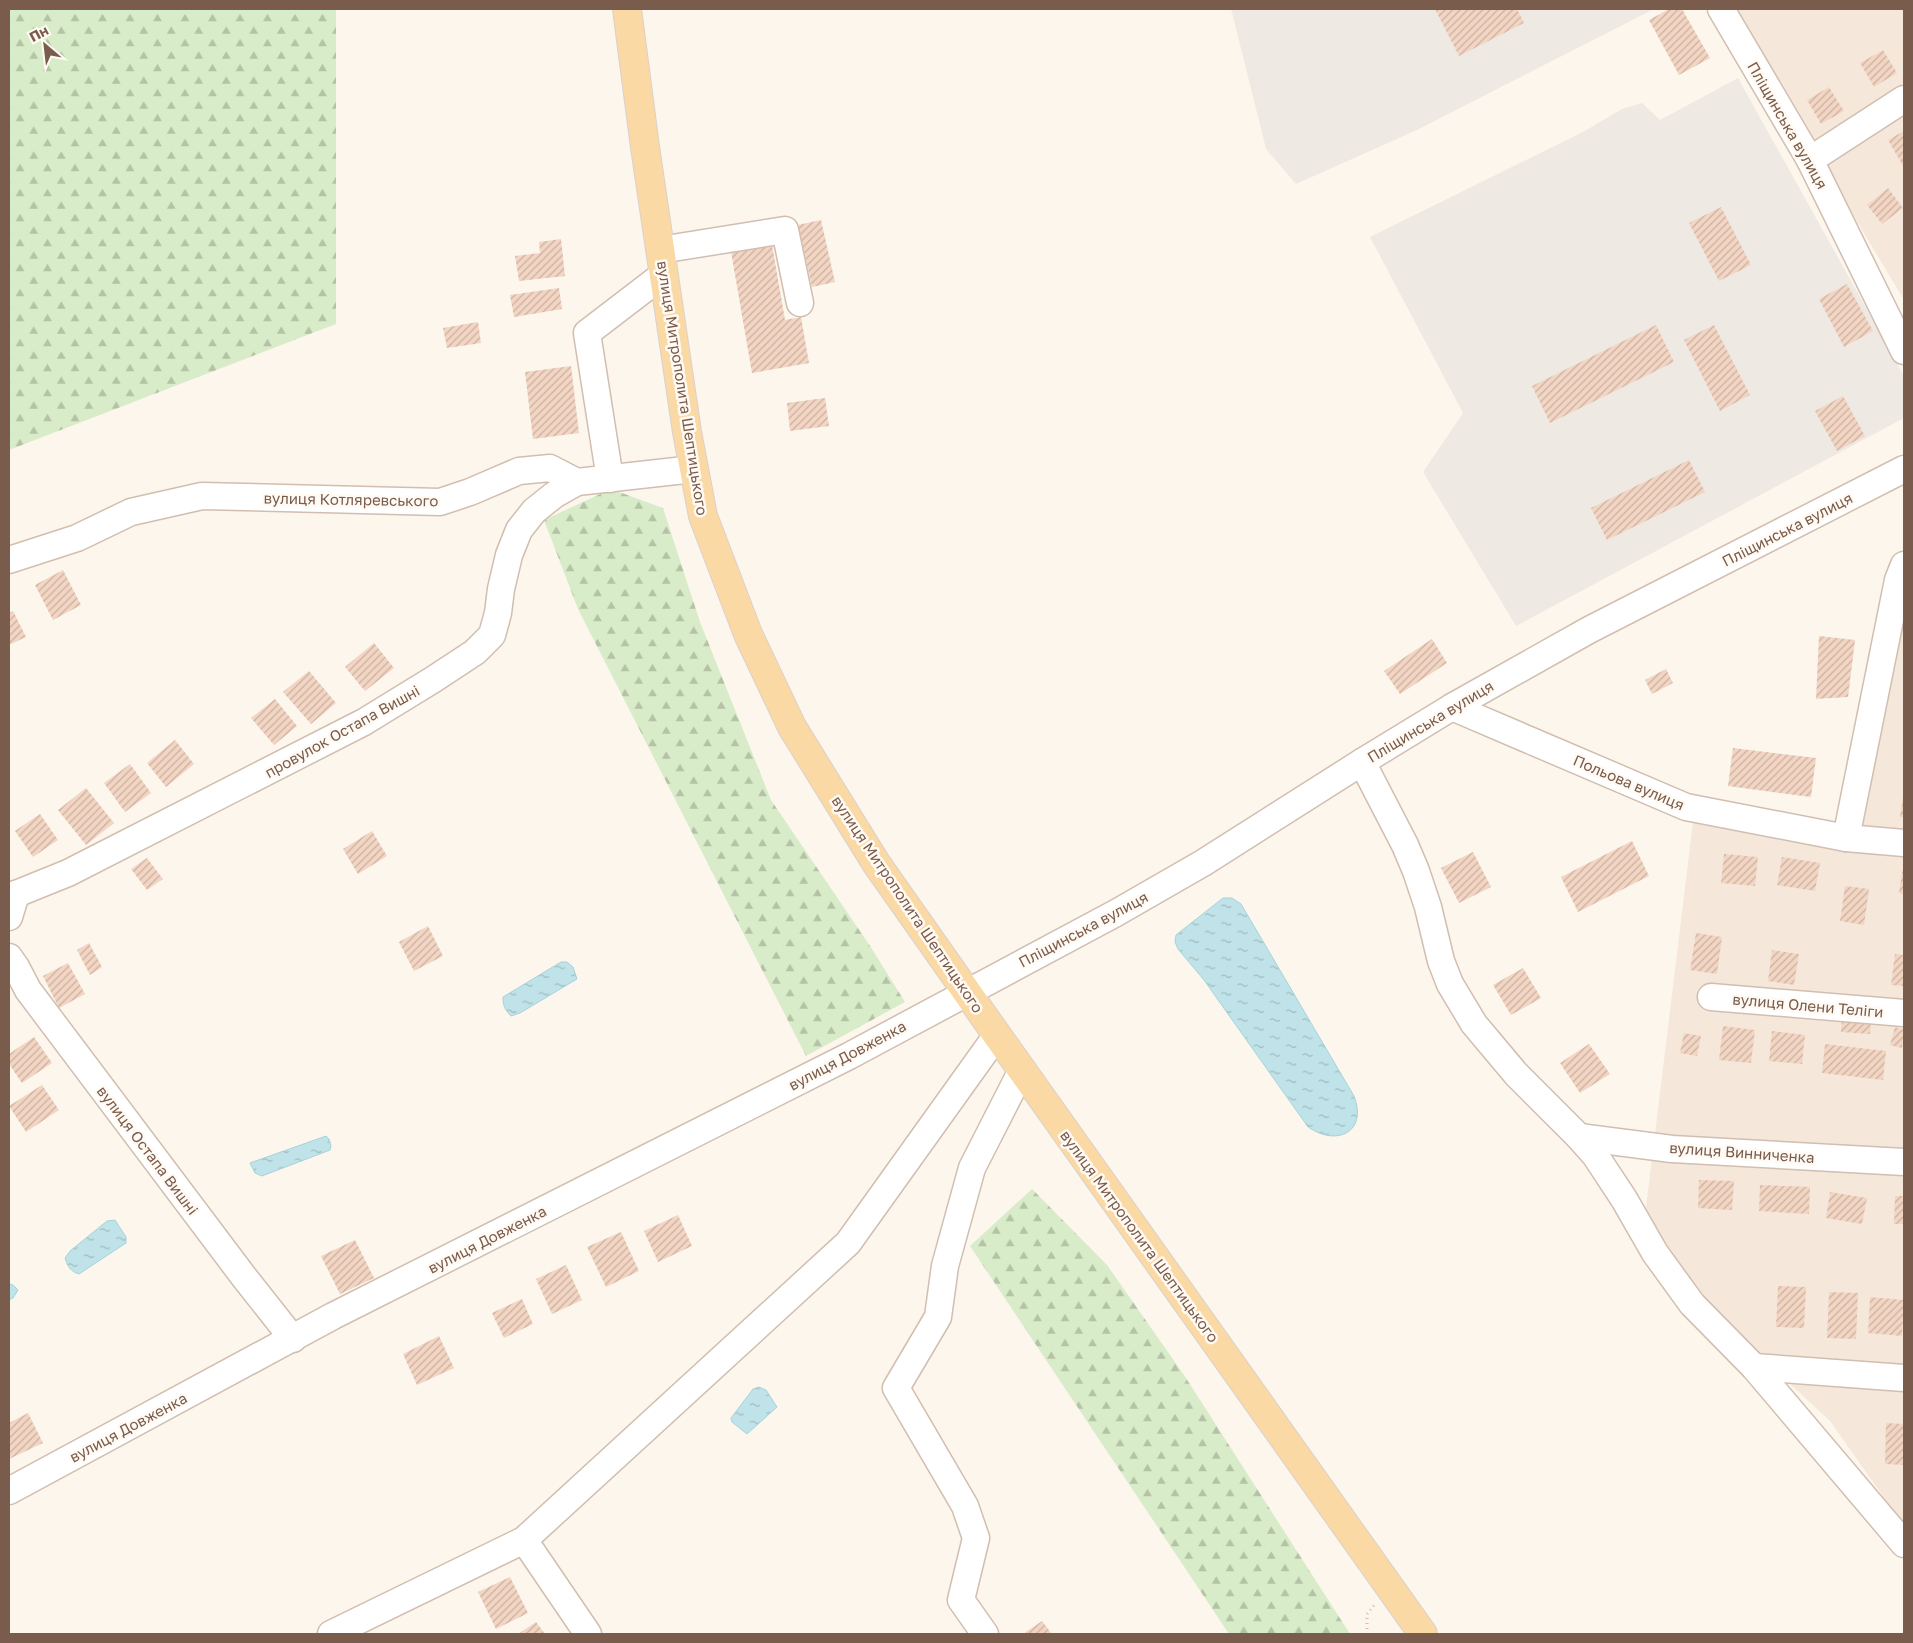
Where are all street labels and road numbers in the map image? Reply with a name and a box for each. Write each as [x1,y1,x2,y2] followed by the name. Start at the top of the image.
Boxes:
[1744,58,1832,192] street label: Пліщинська вулиця
[654,259,712,517] street label: вулиця Митрополита Шептицького
[264,488,438,510] street label: вулиця Котляревського
[1719,488,1855,570] street label: Пліщинська вулиця
[1364,676,1496,766] street label: Пліщинська вулиця
[261,681,423,781] street label: провулок Остапа Вишні
[1571,751,1687,813] street label: Польова вулиця
[829,792,987,1016] street label: вулиця Митрополита Шептицького
[1015,887,1151,971] street label: Пліщинська вулиця
[1732,989,1884,1021] street label: вулиця Олени Теліги
[785,1016,909,1094] street label: вулиця Довженка
[94,1082,202,1218] street label: вулиця Остапа Вишні
[1057,1126,1223,1346] street label: вулиця Митрополита Шептицького
[1669,1138,1815,1166] street label: вулиця Винниченка
[425,1201,549,1277] street label: вулиця Довженка
[66,1388,190,1466] street label: вулиця Довженка

